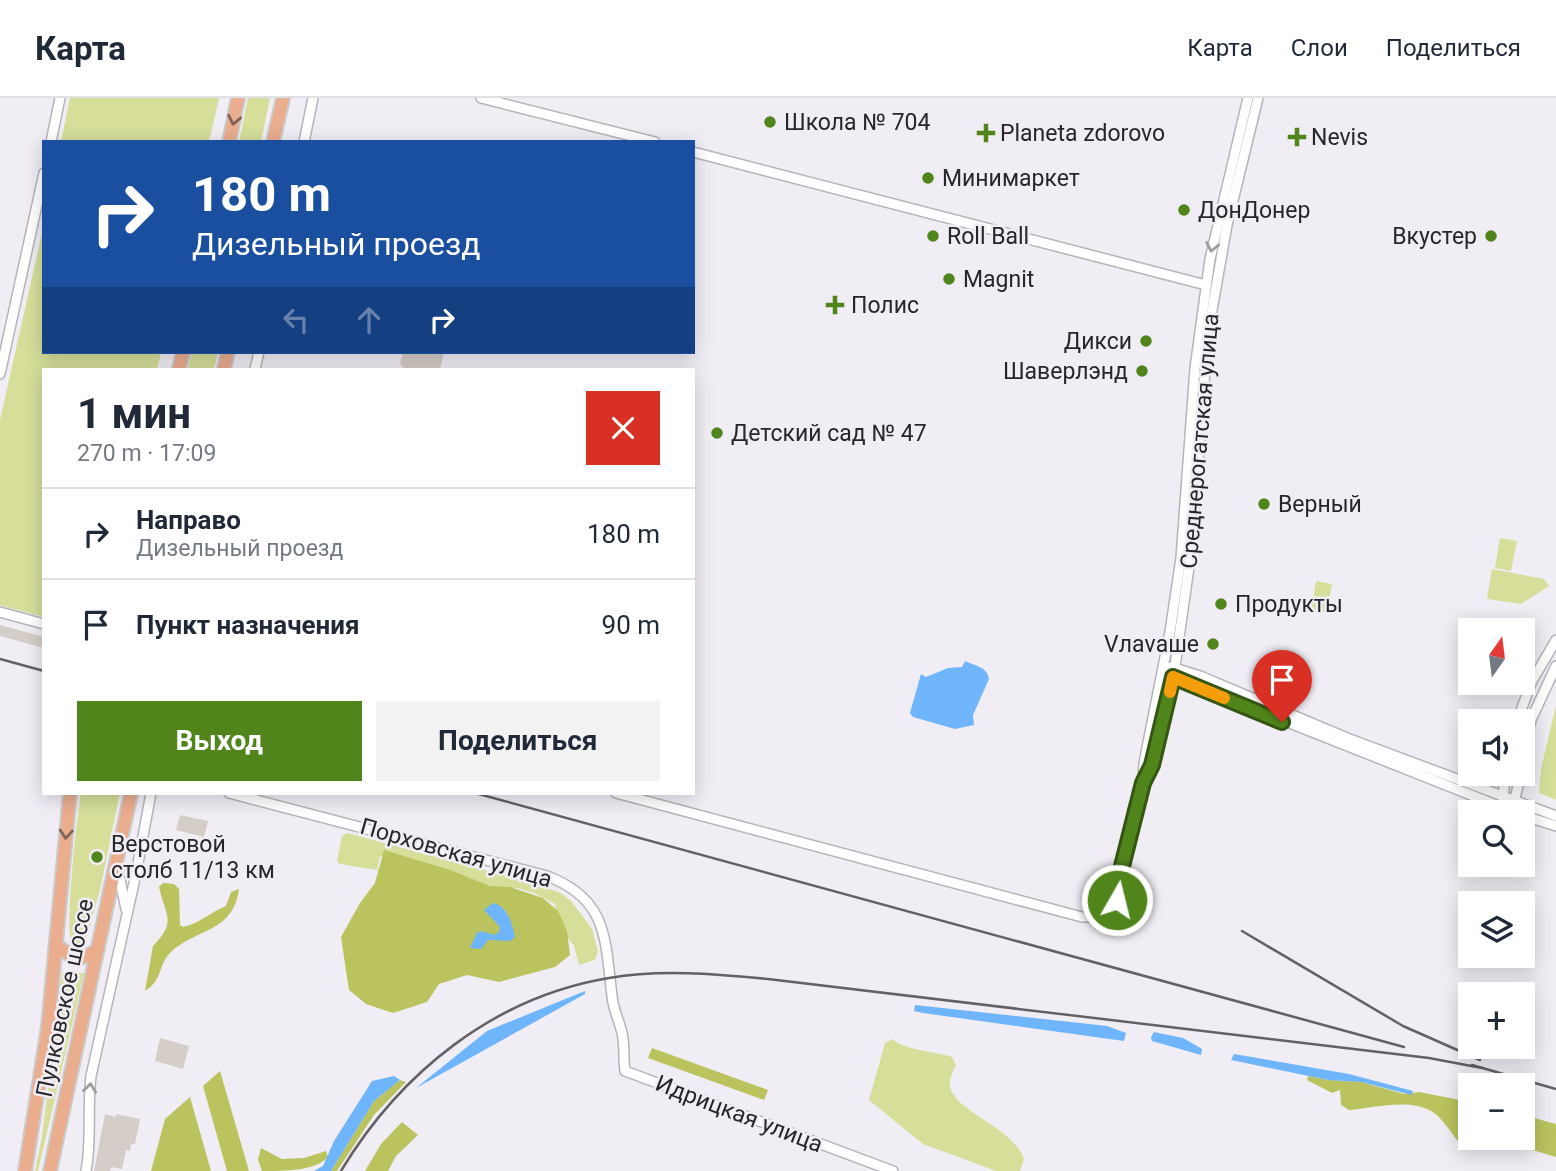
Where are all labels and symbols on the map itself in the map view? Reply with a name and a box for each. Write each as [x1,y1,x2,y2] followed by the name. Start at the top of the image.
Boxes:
[784,109,930,136] place label: Школа № 704
[227,114,242,126] one-way arrow
[762,114,778,130] marker: Школа № 704
[1000,120,1165,147] place label: Planeta zdorovo
[1311,124,1368,151] place label: Nevis
[978,125,994,141] marker: Planeta zdorovo
[1289,129,1305,145] marker: Nevis
[942,165,1080,192] place label: Минимаркет
[920,170,936,186] marker: Минимаркет
[1198,197,1310,224] place label: ДонДонер
[1176,202,1192,218] marker: ДонДонер
[947,223,1029,250] place label: Roll Ball
[1392,223,1477,250] place label: Вкустер
[925,228,941,244] marker: Roll Ball
[1483,228,1499,244] marker: Вкустер
[1206,241,1221,253] one-way arrow
[963,266,1034,293] place label: Magnit
[941,271,957,287] marker: Magnit
[851,292,919,319] place label: Полис
[825,295,845,315] marker: Полис
[1175,312,1225,570] street label: Среднерогатская улица
[1064,328,1132,355] place label: Дикси
[1138,333,1154,349] marker: Дикси
[1003,358,1128,385] place label: Шаверлэнд
[1134,363,1150,379] marker: Шаверлэнд
[731,420,927,447] place label: Детский сад № 47
[709,425,725,441] marker: Детский сад № 47
[1278,491,1362,518] place label: Верный
[1256,496,1272,512] marker: Верный
[1235,591,1343,618] place label: Продукты
[1213,596,1229,612] marker: Продукты
[1458,618,1535,695] north arrow
[1104,631,1199,658] place label: Vлаvаше
[1205,636,1221,652] marker: Vлаvаше
[1252,650,1312,722] pin
[357,813,555,893] street label: Порховская улица
[59,829,74,840] one-way arrow
[111,831,275,884] place label: Верстовой столб 11/13 км
[89,849,105,865] marker: Верстовой столб 11/13 км
[1080,863,1154,937] position arrow
[31,896,99,1100] street label: Пулковское шоссе
[652,1070,826,1158] street label: Идрицкая улица
[82,1082,97,1094] one-way arrow

